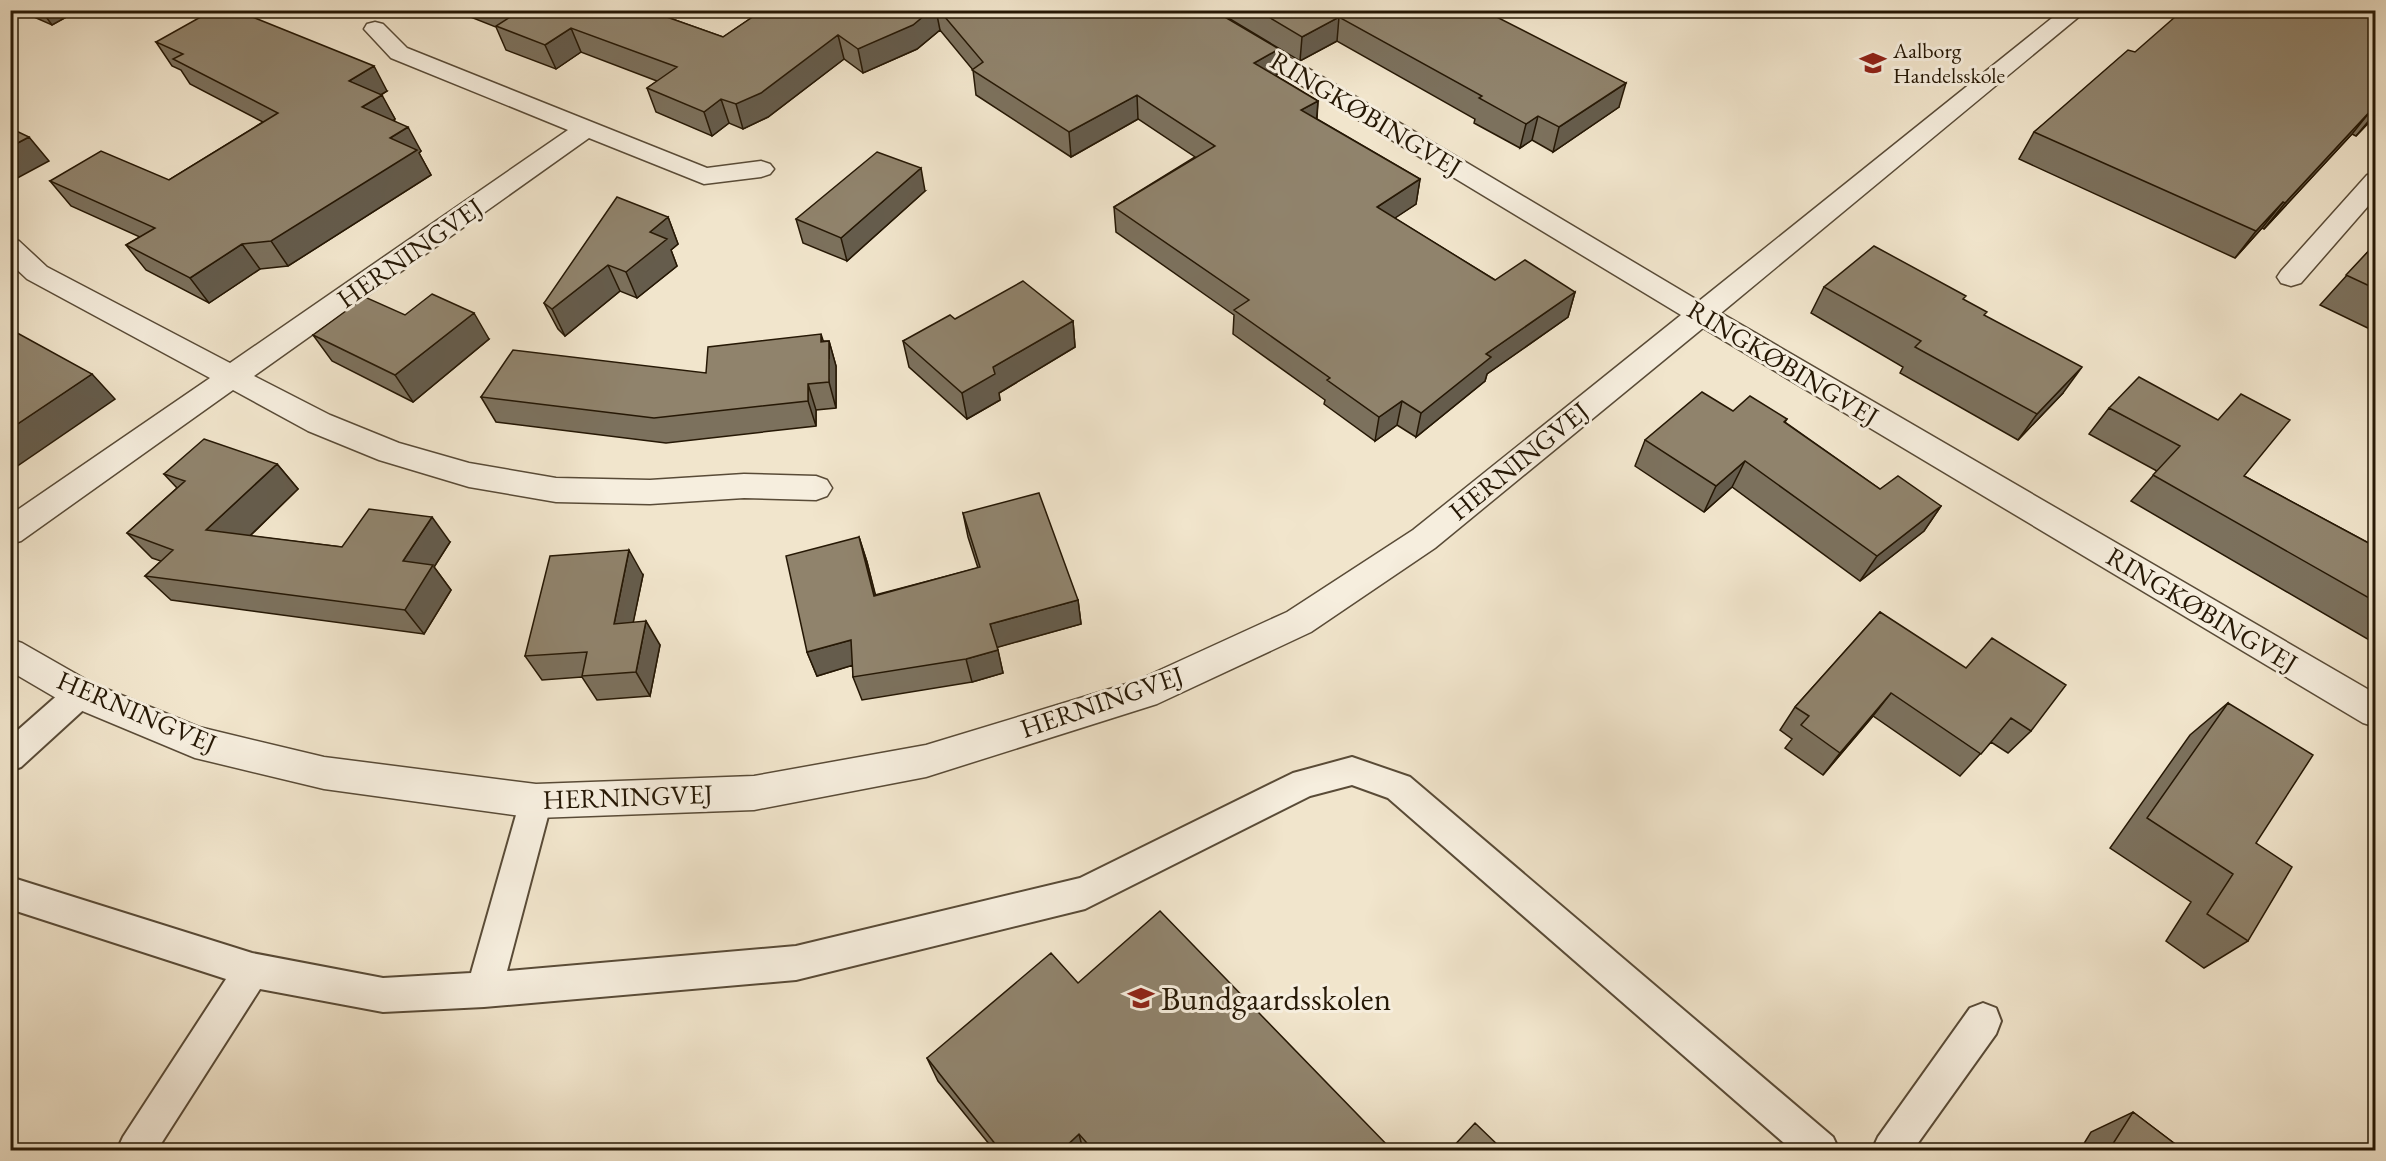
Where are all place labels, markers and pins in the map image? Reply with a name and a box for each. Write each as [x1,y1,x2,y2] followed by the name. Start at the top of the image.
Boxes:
[1892,36,2006,90] place label: Aalborg Handelsskole
[1858,48,1888,78] school or university icon: Aalborg Handelsskole
[1161,977,1391,1020] place label: Bundgaardsskolen
[1126,983,1156,1013] school or university icon: Bundgaardsskolen

